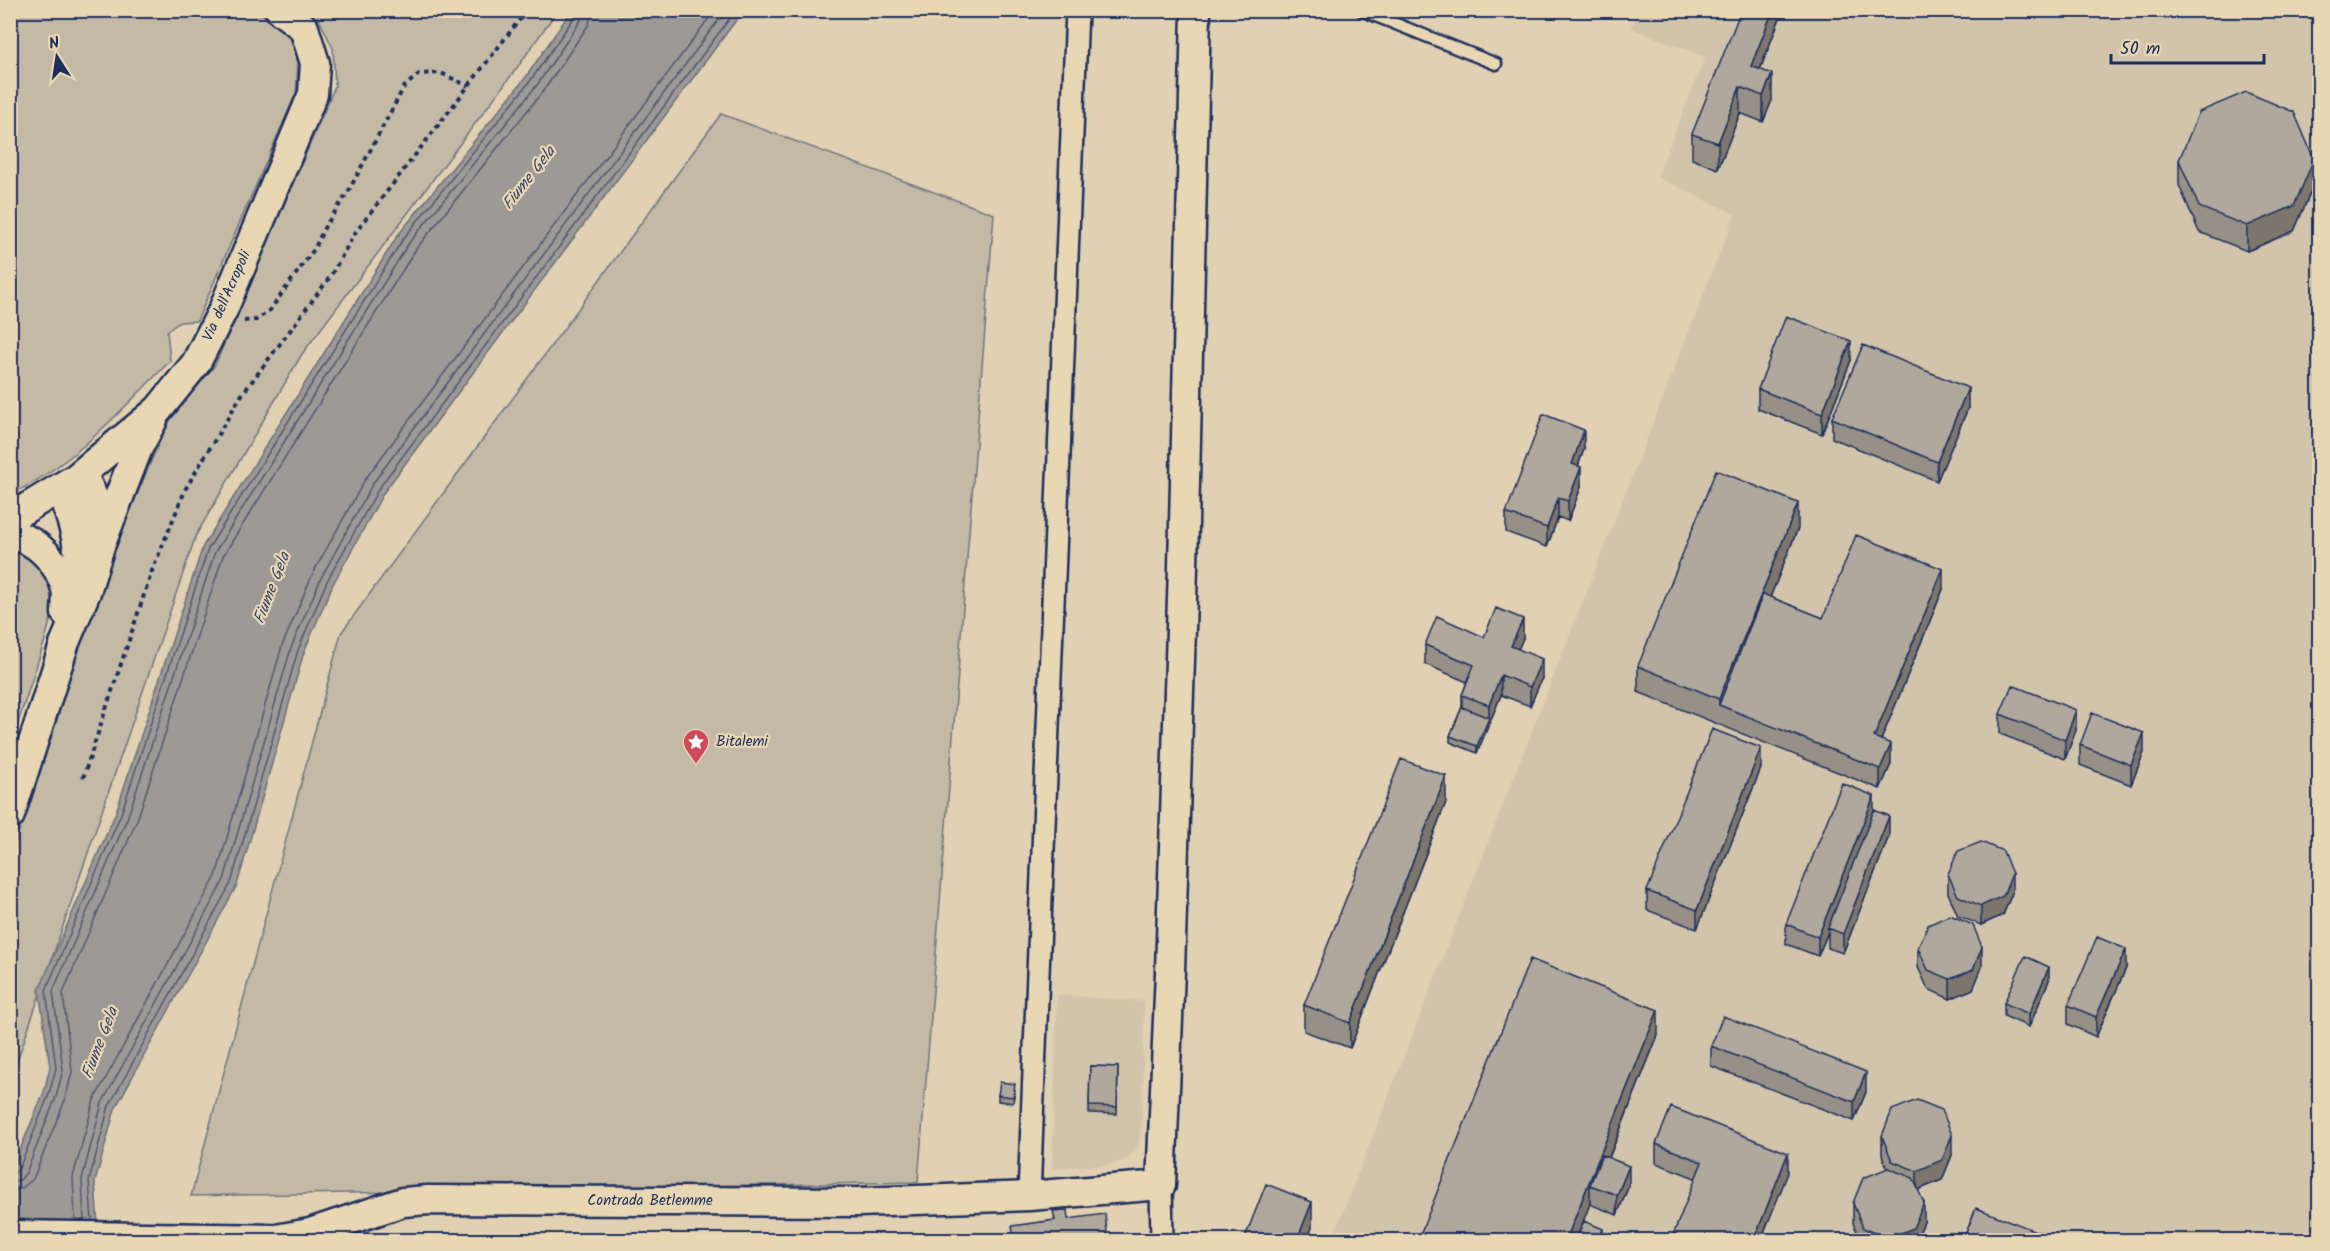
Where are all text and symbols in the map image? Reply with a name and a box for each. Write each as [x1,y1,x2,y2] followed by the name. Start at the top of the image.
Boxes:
[27,27,87,87] north arrow
[2111,27,2264,65] scale bar
[47,31,62,57] text: N
[2120,35,2160,64] text: 50 m
[496,140,563,215] water label: Fiume Gela
[196,245,258,345] street label: Via dell'Acropoli
[247,547,298,627] water label: Fiume Gela
[681,727,711,765] place icon: Bitalemi
[716,730,769,754] place label: Bitalemi
[75,1002,126,1082] water label: Fiume Gela
[587,1189,713,1213] street label: Contrada Betlemme

